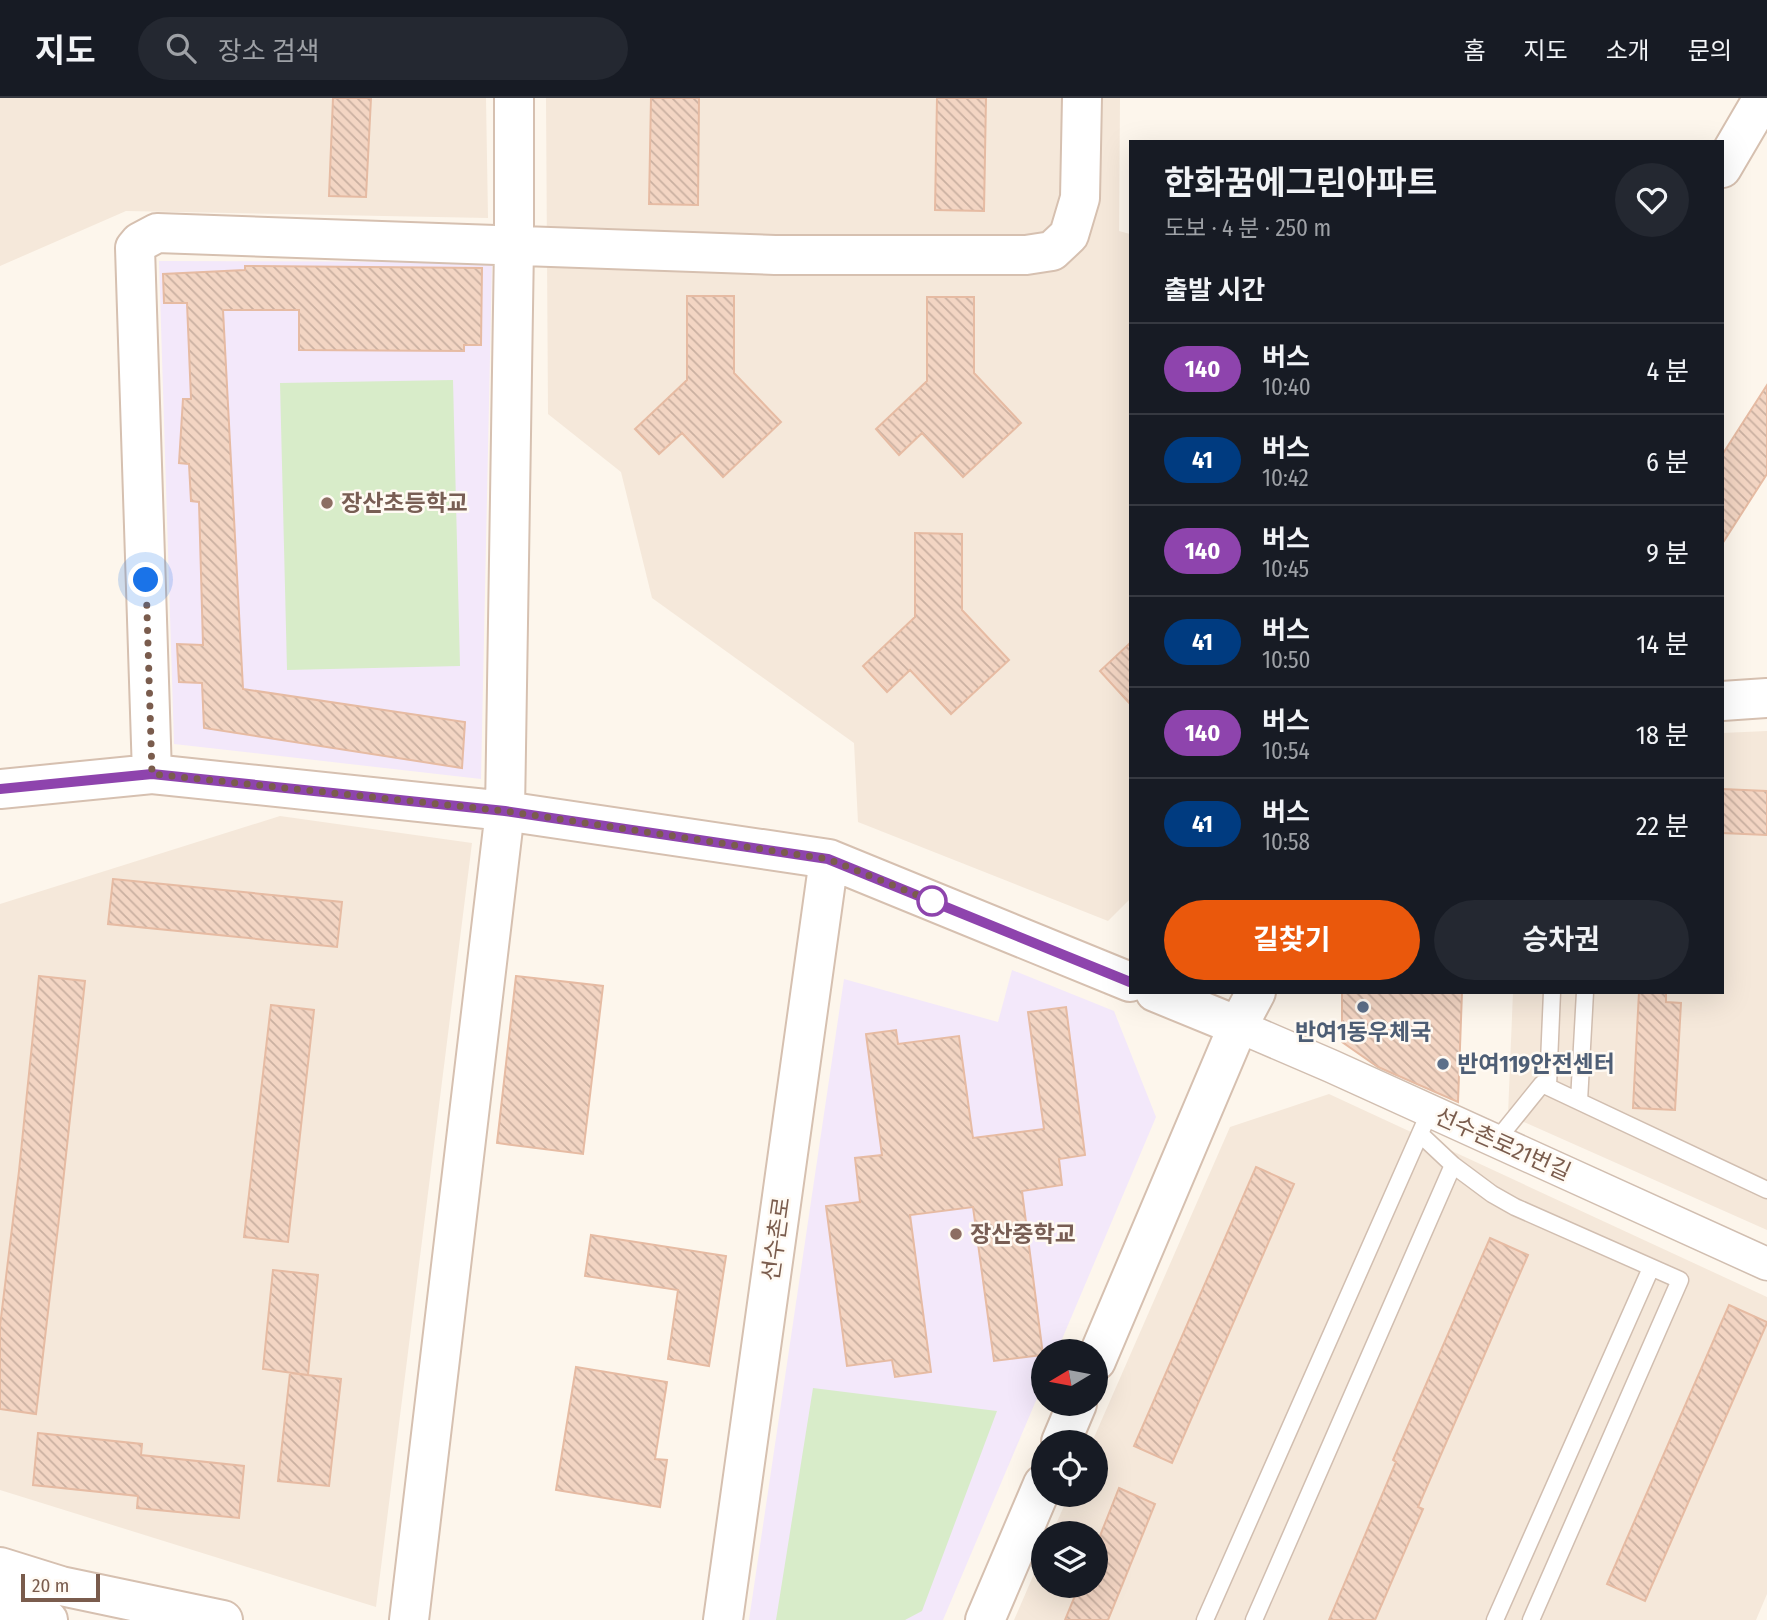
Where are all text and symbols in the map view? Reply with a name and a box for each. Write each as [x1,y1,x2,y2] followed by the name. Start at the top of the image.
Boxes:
[138,17,628,80] search box
[162,29,200,67] icon: search
[35,31,96,71] text: 지도
[218,36,320,67] text: 장소 검색
[1463,37,1485,65] text: 홈
[1523,37,1568,65] text: 지도
[1606,37,1650,65] text: 소개
[1688,37,1732,65] text: 문의
[1164,163,1437,203] text: 한화꿈에그린아파트
[1615,163,1689,237] button: heart
[1164,214,1331,242] text: 도보 · 4 분 · 250 m
[1164,275,1265,306] text: 출발 시간
[1262,342,1310,373] text: 버스
[1185,355,1220,383] text: 140
[1646,356,1689,387] text: 4 분
[1262,373,1311,401] text: 10:40
[1262,433,1310,464] text: 버스
[1192,446,1213,474] text: 41
[1646,447,1689,478] text: 6 분
[1262,464,1309,492] text: 10:42
[341,489,468,517] place label: 장산초등학교
[319,495,335,511] marker: 장산초등학교
[1262,524,1310,555] text: 버스
[1185,537,1220,565] text: 140
[1646,538,1689,569] text: 9 분
[1262,555,1309,583] text: 10:45
[128,562,163,597] your location
[1262,615,1310,646] text: 버스
[1192,628,1213,656] text: 41
[1636,629,1689,660] text: 14 분
[1262,646,1310,674] text: 10:50
[1262,706,1310,737] text: 버스
[1185,719,1220,747] text: 140
[1636,720,1689,751] text: 18 분
[1262,737,1310,765] text: 10:54
[1262,797,1310,828] text: 버스
[1192,810,1213,838] text: 41
[1636,811,1689,842] text: 22 분
[1262,828,1310,856] text: 10:58
[917,886,947,916] unlabelled marker
[1164,900,1420,980] button: 길찾기
[1434,900,1689,980] button: 승차권
[1355,999,1371,1015] marker: 반여1동우체국
[1295,1018,1431,1046] place label: 반여1동우체국
[1457,1050,1615,1078] place label: 반여119안전센터
[1435,1056,1451,1072] marker: 반여119안전센터
[1431,1102,1575,1186] street label: 선수촌로21번길
[756,1195,796,1283] street label: 선수촌로
[970,1220,1076,1248] place label: 장산중학교
[948,1226,964,1242] marker: 장산중학교
[1031,1339,1108,1416] north arrow
[1031,1339,1108,1598] map controls
[1031,1430,1108,1507] button: locate
[1031,1521,1108,1598] button: layers
[21,1571,100,1603] scale bar
[32,1574,69,1597] text: 20 m

